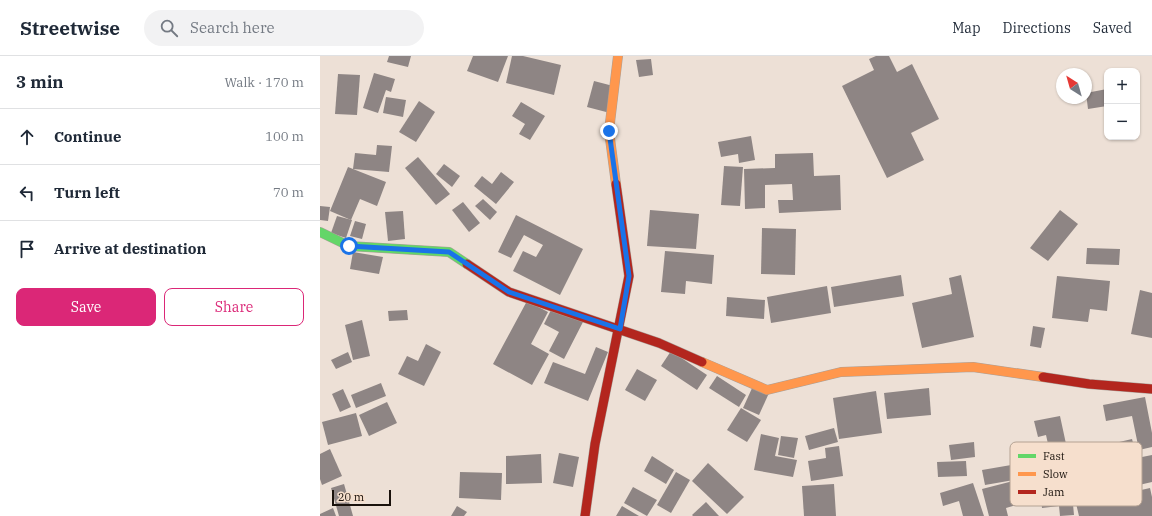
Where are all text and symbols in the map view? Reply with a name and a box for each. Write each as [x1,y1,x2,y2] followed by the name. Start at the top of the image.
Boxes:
[144,10,424,46] search box
[20,16,120,40] text: Streetwise
[158,17,180,39] icon: search
[190,18,275,37] text: Search here
[952,19,981,37] text: Map
[1003,19,1071,37] text: Directions
[1093,19,1132,37] text: Saved
[1056,68,1092,104] north arrow
[1104,68,1140,140] map controls
[1104,68,1140,104] button: +
[16,71,64,93] text: 3 min
[225,74,304,91] text: Walk · 170 m
[1104,104,1140,140] button: −
[600,122,618,140] route end
[16,126,38,148] icon: ahead
[54,127,121,146] text: Continue
[265,128,304,145] text: 100 m
[16,182,38,204] icon: left
[54,183,120,202] text: Turn left
[273,184,304,201] text: 70 m
[340,237,358,255] route start
[16,238,38,260] icon: arrive
[54,239,206,258] text: Arrive at destination
[16,288,156,326] button: Save
[164,288,304,326] button: Share
[1010,442,1142,506] legend
[1043,449,1065,463] text: Fast
[1043,467,1068,481] text: Slow
[1043,485,1065,499] text: Jam
[332,488,391,507] scale bar
[338,490,364,504] text: 20 m

